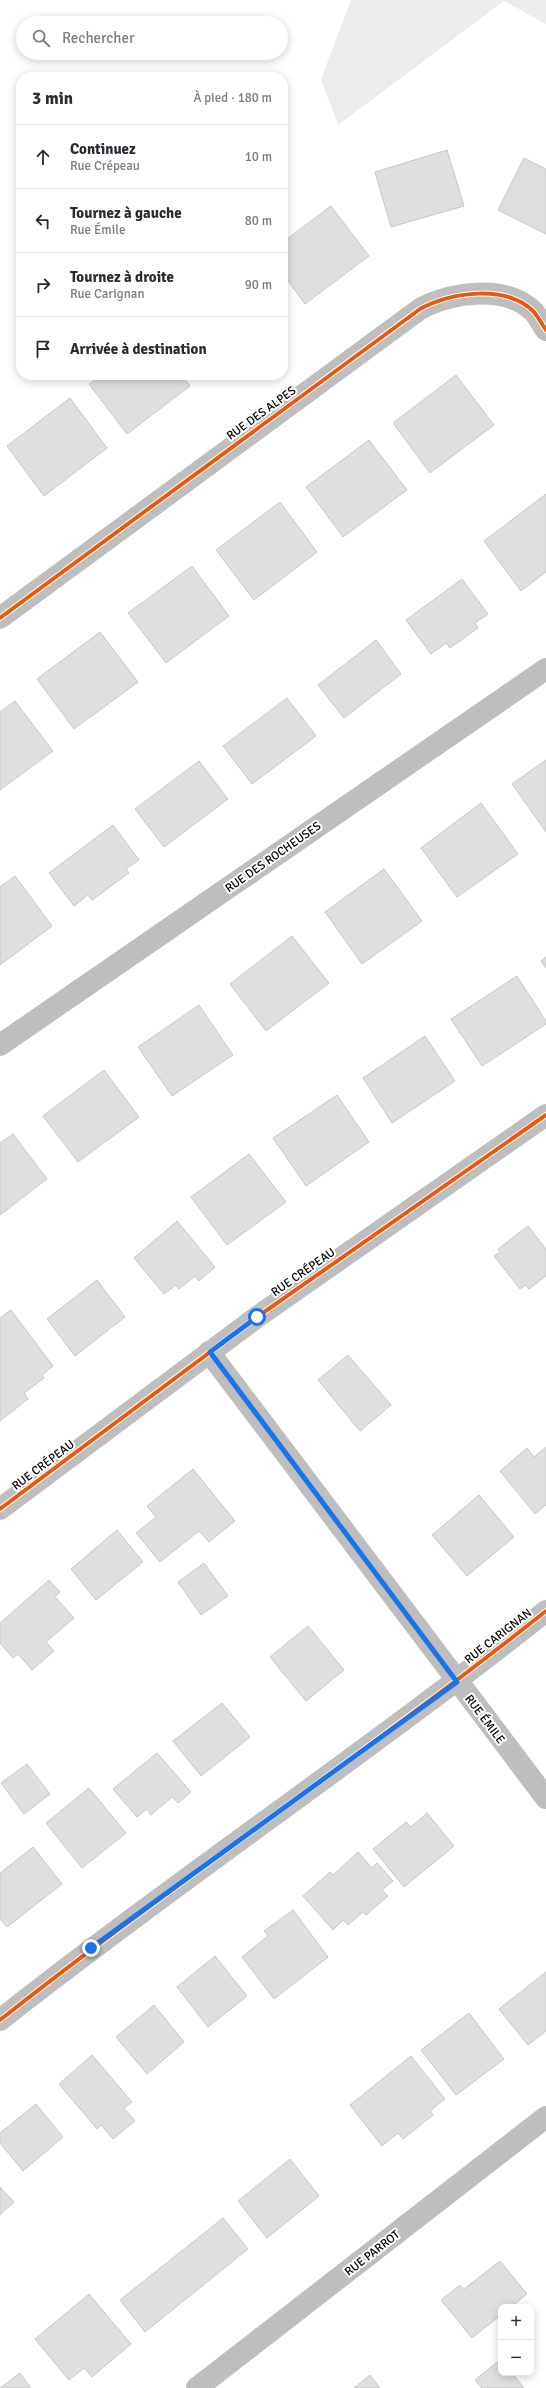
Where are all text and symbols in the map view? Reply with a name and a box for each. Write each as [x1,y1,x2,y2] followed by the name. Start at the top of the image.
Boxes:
[16,16,288,60] search box
[30,27,52,49] icon: search
[62,29,135,47] text: Rechercher
[32,88,73,109] text: 3 min
[193,90,272,106] text: À pied · 180 m
[70,140,136,158] text: Continuez
[32,146,54,168] icon: ahead
[245,149,272,165] text: 10 m
[70,158,140,174] text: Rue Crépeau
[70,204,182,222] text: Tournez à gauche
[32,210,54,232] icon: left
[245,213,272,229] text: 80 m
[70,222,125,238] text: Rue Émile
[70,268,174,286] text: Tournez à droite
[32,274,54,296] icon: right
[245,277,272,293] text: 90 m
[70,286,145,302] text: Rue Carignan
[32,338,54,360] icon: arrive
[70,340,207,358] text: Arrivée à destination
[224,383,299,444] street label: RUE DES ALPES
[222,819,324,896] street label: RUE DES ROCHEUSES
[268,1245,338,1300] street label: RUE CRÉPEAU
[248,1308,266,1326] route start
[9,1437,78,1494] street label: RUE CRÉPEAU
[462,1605,535,1667] street label: RUE CARIGNAN
[461,1692,508,1747] street label: RUE ÉMILE
[82,1939,100,1957] route end
[342,2227,403,2280] street label: RUE PARROT
[498,2304,534,2376] map controls
[498,2304,534,2340] button: +
[498,2340,534,2376] button: −

